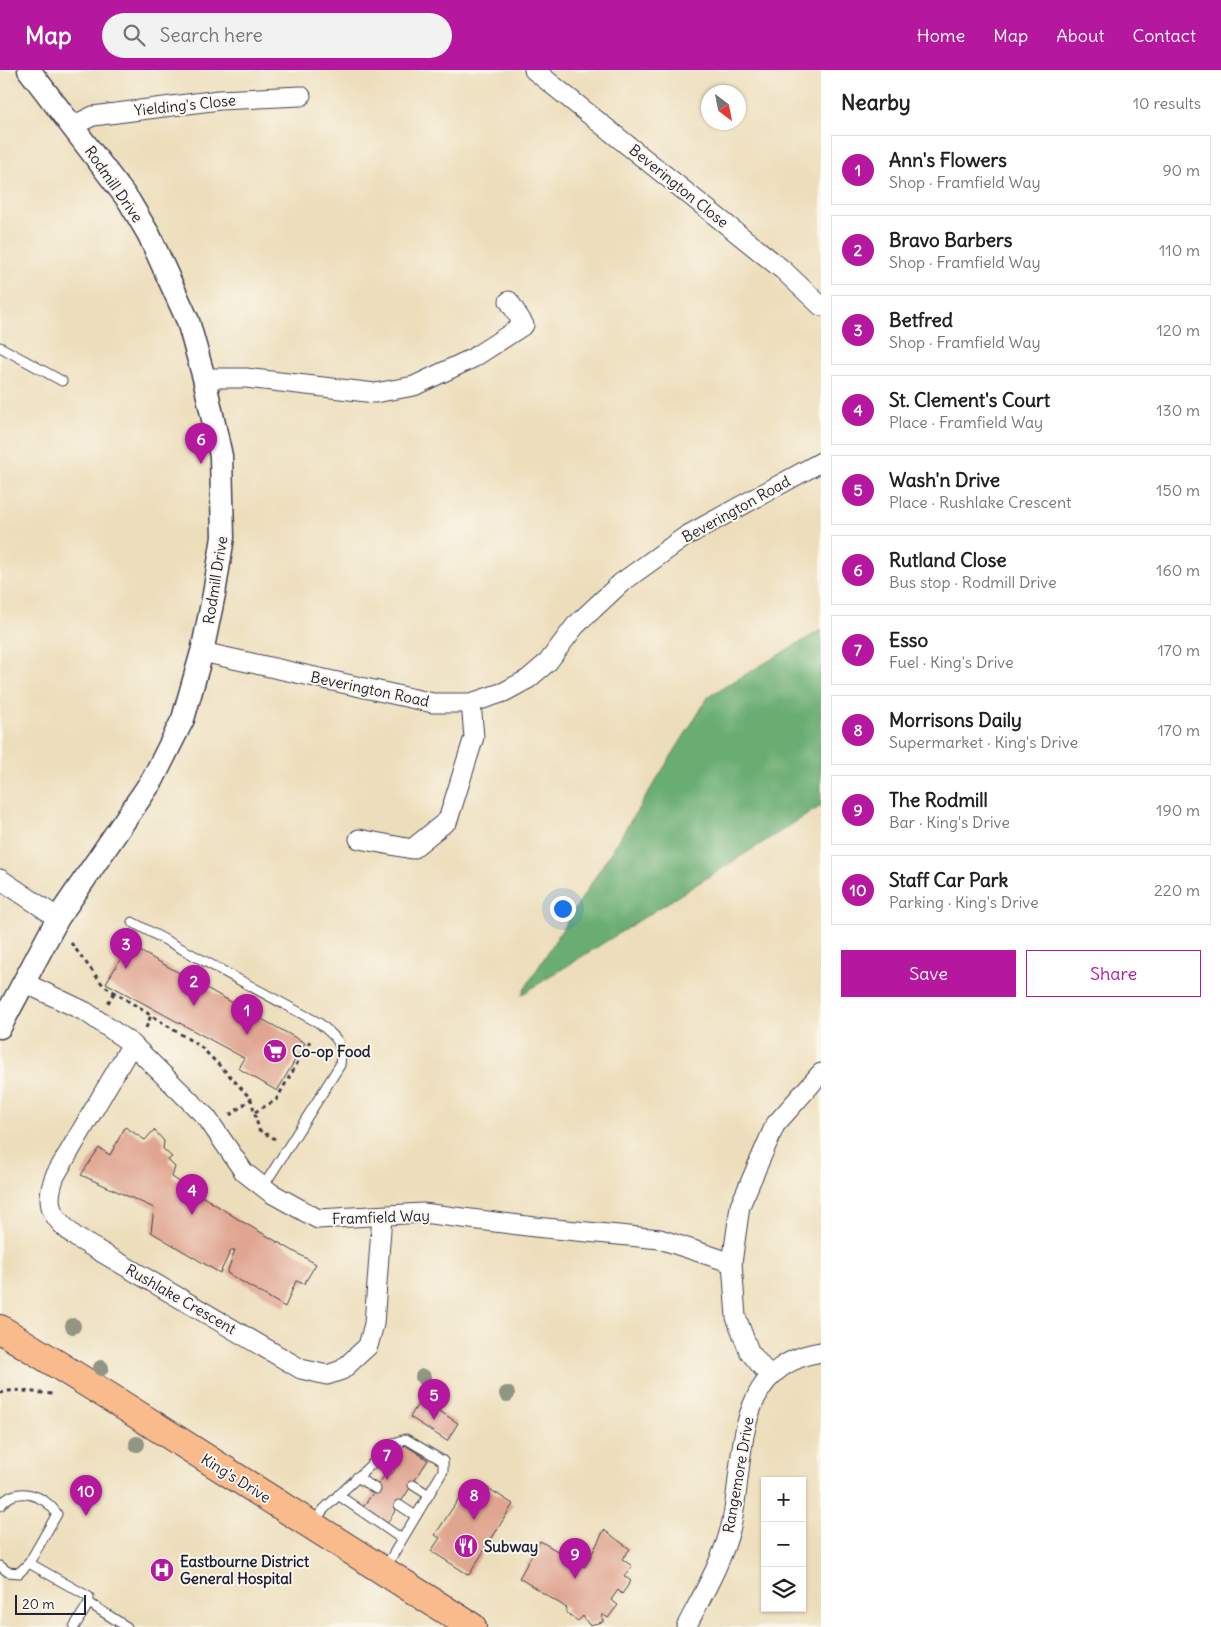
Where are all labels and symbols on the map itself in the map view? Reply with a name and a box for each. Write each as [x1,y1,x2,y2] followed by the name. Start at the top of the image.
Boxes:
[701,85,746,130] north arrow
[133,90,237,120] street label: Yielding's Close
[626,140,732,232] street label: Beverington Close
[81,142,147,226] street label: Rodmill Drive
[185,423,217,464] pin: 6
[679,471,794,547] street label: Beverington Road
[199,535,231,625] street label: Rodmill Drive
[309,667,431,711] street label: Beverington Road
[550,896,576,922] your location
[110,928,142,969] pin: 3
[178,965,210,1006] pin: 2
[231,994,263,1035] pin: 1
[262,1038,288,1064] supermarket icon: Co-op Food
[292,1042,371,1062] place label: Co-op Food
[176,1174,208,1215] pin: 4
[332,1206,430,1228] street label: Framfield Way
[122,1260,240,1338] street label: Rushlake Crescent
[418,1379,450,1420] pin: 5
[718,1415,758,1535] street label: Rangemore Drive
[371,1439,403,1480] pin: 7
[198,1449,274,1507] street label: King's Drive
[70,1475,102,1516] pin: 10
[458,1479,490,1520] pin: 8
[453,1533,479,1559] restaurant icon: Subway
[484,1537,538,1557] place label: Subway
[559,1538,591,1579] pin: 9
[180,1552,310,1589] place label: Eastbourne District General Hospital
[149,1557,175,1583] hospital icon: Eastbourne District General Hospital
[15,1592,86,1615] scale bar

